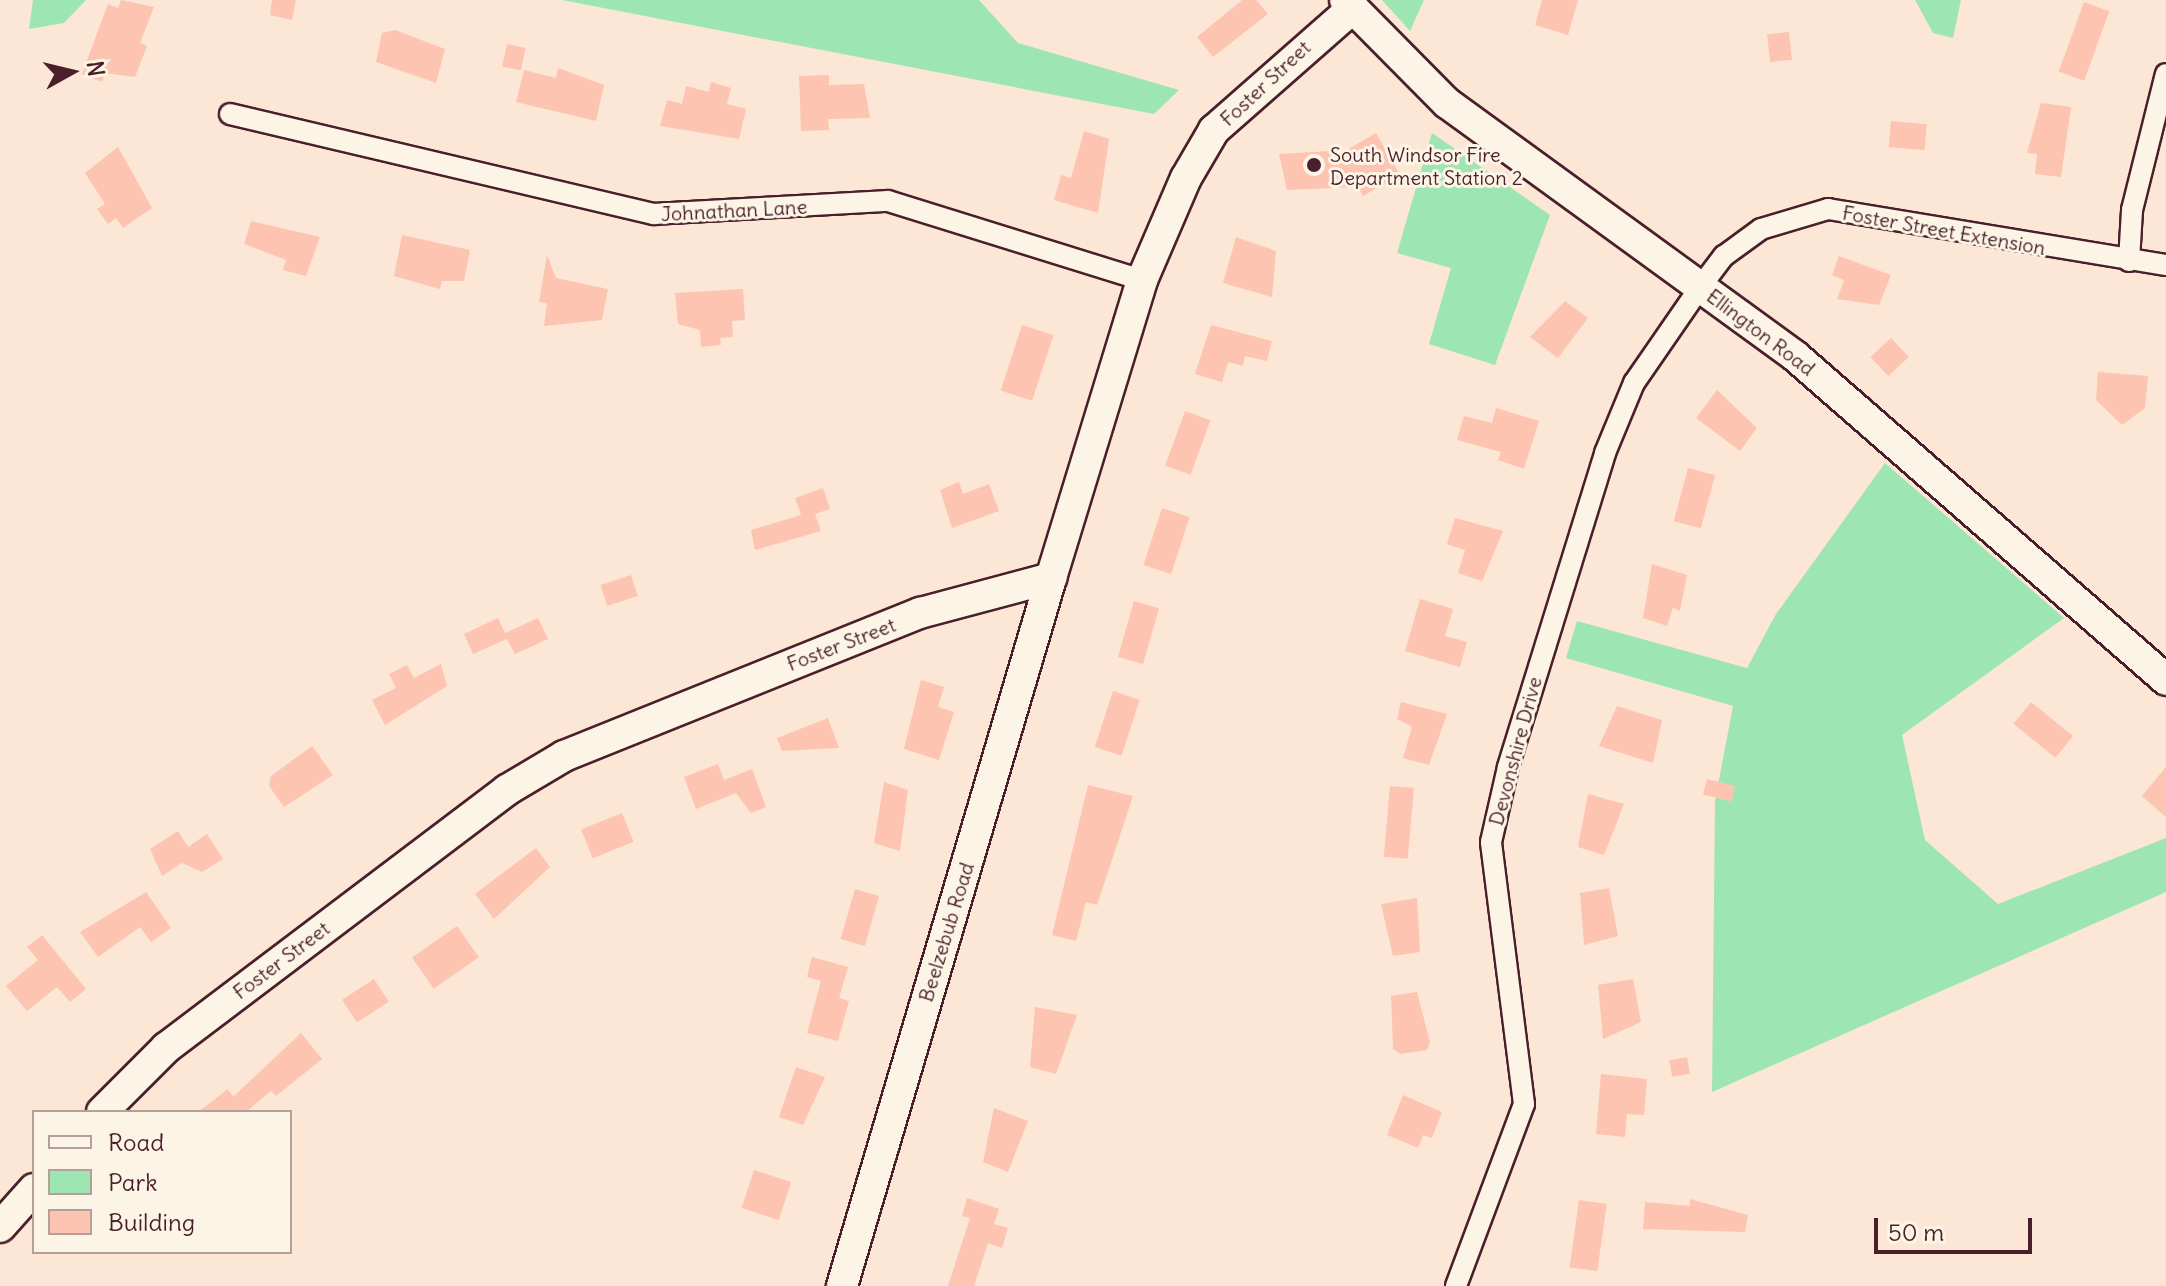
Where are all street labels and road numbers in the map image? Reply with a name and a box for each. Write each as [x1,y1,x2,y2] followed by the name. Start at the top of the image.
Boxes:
[1215,35,1315,131] street label: Foster Street
[660,194,808,226] street label: Johnathan Lane
[1841,200,2047,260] street label: Foster Street Extension
[1702,284,1820,380] street label: Ellington Road
[783,612,899,676] street label: Foster Street
[1484,674,1546,828] street label: Devonshire Drive
[913,859,979,1005] street label: Beelzebub Road
[228,916,334,1004] street label: Foster Street

